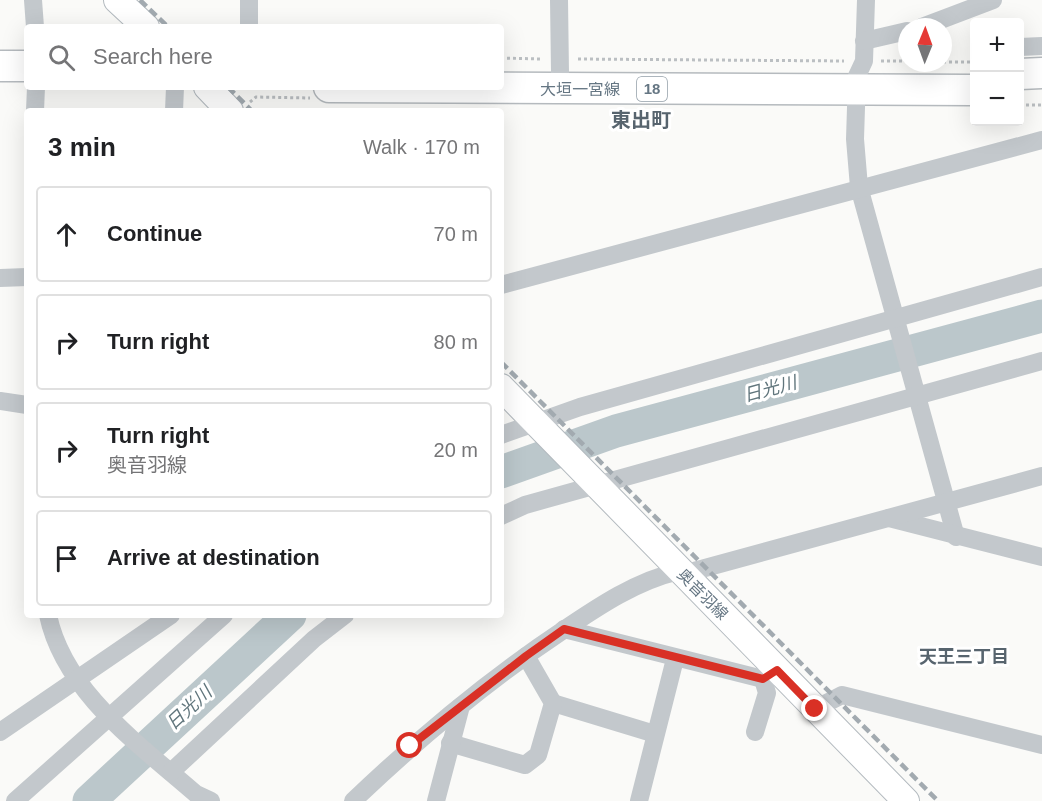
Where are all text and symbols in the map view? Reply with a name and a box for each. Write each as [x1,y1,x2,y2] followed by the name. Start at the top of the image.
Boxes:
[898,18,952,72] north arrow
[970,18,1024,126] map controls
[970,18,1024,72] button: +
[24,24,504,90] search box
[45,41,78,74] icon: search
[93,44,213,69] text: Search here
[970,72,1024,126] button: −
[637,77,667,101] road number: 18
[540,81,620,98] street label: 大垣一宮線
[611,109,671,131] district label: 東出町
[48,132,116,162] text: 3 min
[363,136,480,158] text: Walk · 170 m
[50,218,83,251] icon: ahead
[107,221,202,246] text: Continue
[434,223,478,245] text: 70 m
[50,326,83,359] icon: right
[107,329,209,354] text: Turn right
[434,331,478,353] text: 80 m
[741,372,801,406] water label: 日光川
[107,423,209,448] text: Turn right
[50,434,83,467] icon: right
[434,439,478,461] text: 20 m
[107,454,187,476] text: 奥音羽線
[50,542,83,575] icon: arrive
[107,545,320,570] text: Arrive at destination
[674,566,731,623] street label: 奥音羽線
[919,647,1009,667] district label: 天王三丁目
[162,681,217,734] water label: 日光川
[801,695,827,721] route end
[396,732,422,758] route start

